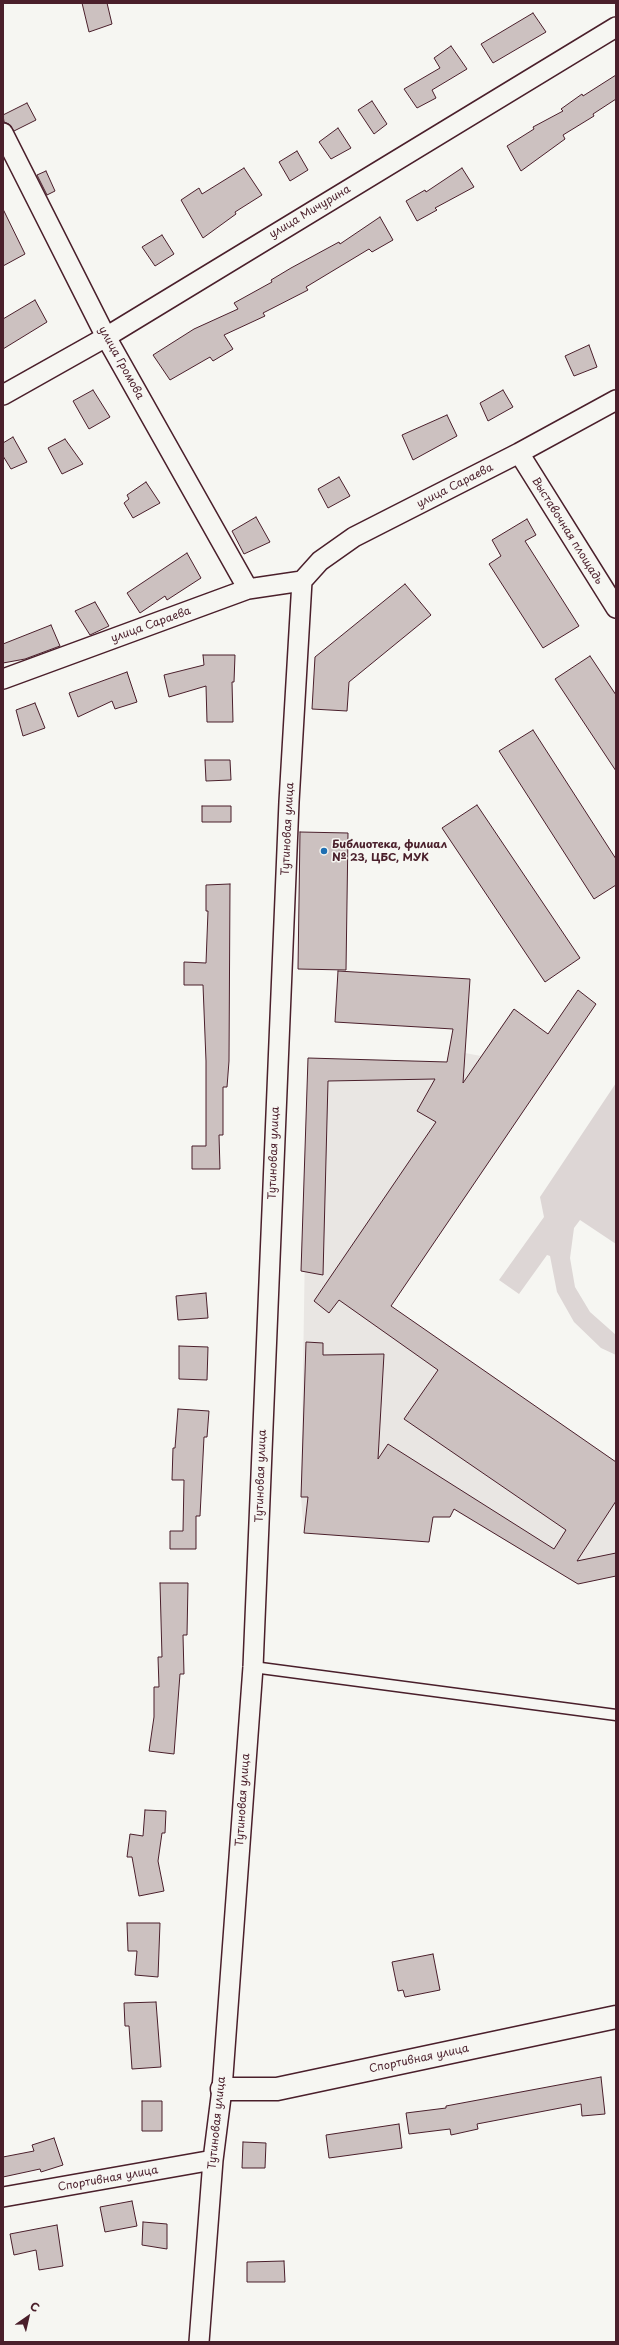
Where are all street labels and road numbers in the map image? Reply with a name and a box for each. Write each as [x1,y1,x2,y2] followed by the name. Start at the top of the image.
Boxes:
[267,183,353,241] street label: улица Мичурина
[95,324,147,402] street label: улица Громова
[415,461,495,511] street label: улица Сараева
[529,475,605,587] street label: Выставочная площадь
[109,604,193,646] street label: улица Сараева
[279,782,297,876] street label: Тутиновая улица
[266,1106,282,1200] street label: Тутиновая улица
[253,1429,269,1523] street label: Тутиновая улица
[233,1753,253,1847] street label: Тутиновая улица
[368,2042,470,2076] street label: Спортивная улица
[206,2076,228,2170] street label: Тутиновая улица
[57,2164,159,2194] street label: Спортивная улица

